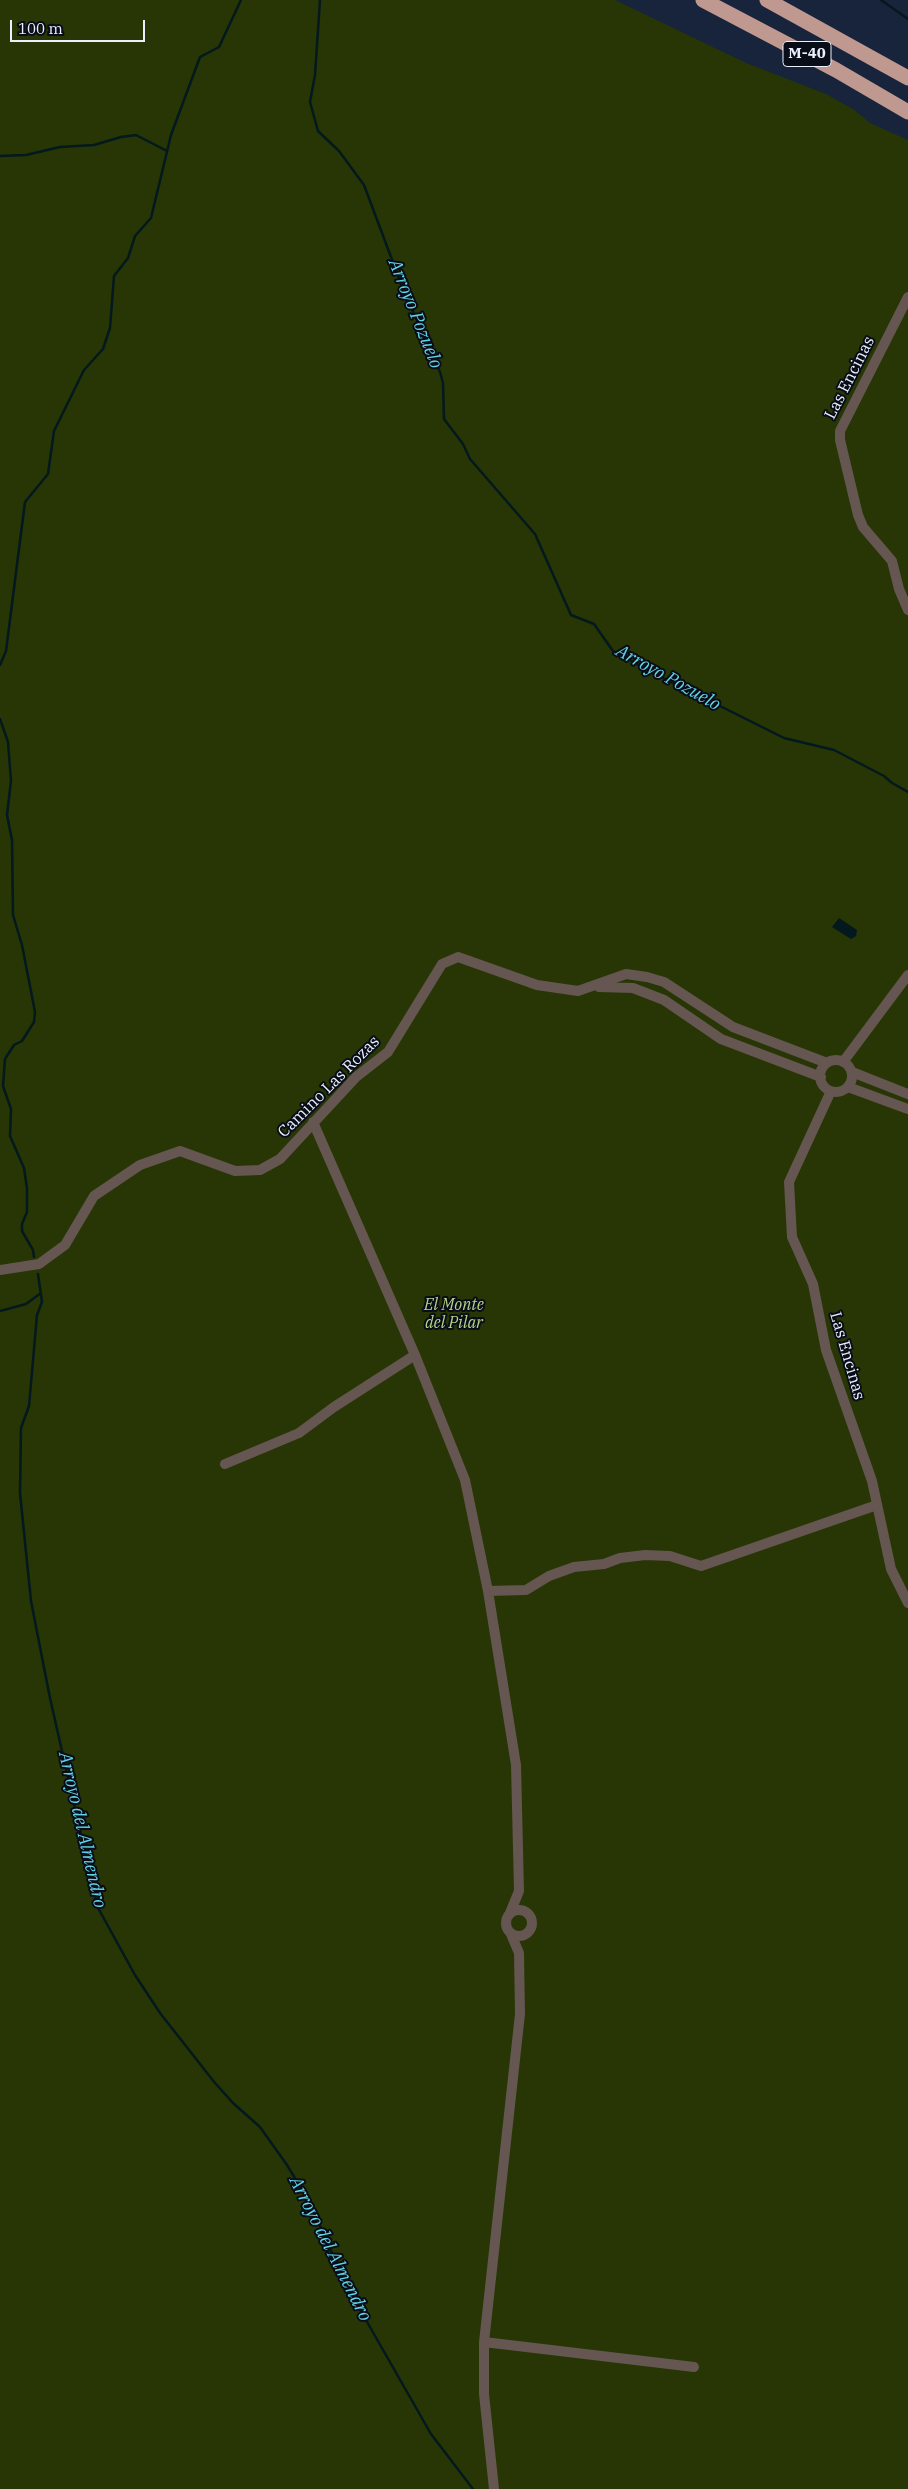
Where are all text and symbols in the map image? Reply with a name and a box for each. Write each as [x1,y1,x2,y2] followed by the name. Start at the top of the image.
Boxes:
[12,10,148,42] scale bar
[18,19,63,38] text: 100 m
[783,42,831,66] road number: M-40
[383,256,447,372] water label: Arroyo Pozuelo
[821,333,879,423] street label: Las Encinas
[612,640,724,716] water label: Arroyo Pozuelo
[274,1032,384,1142] street label: Camino Las Rozas
[424,1295,484,1333] park label: El Monte del Pilar
[825,1310,869,1402] street label: Las Encinas
[54,1750,110,1910] water label: Arroyo del Almendro
[284,2173,376,2325] water label: Arroyo del Almendro

